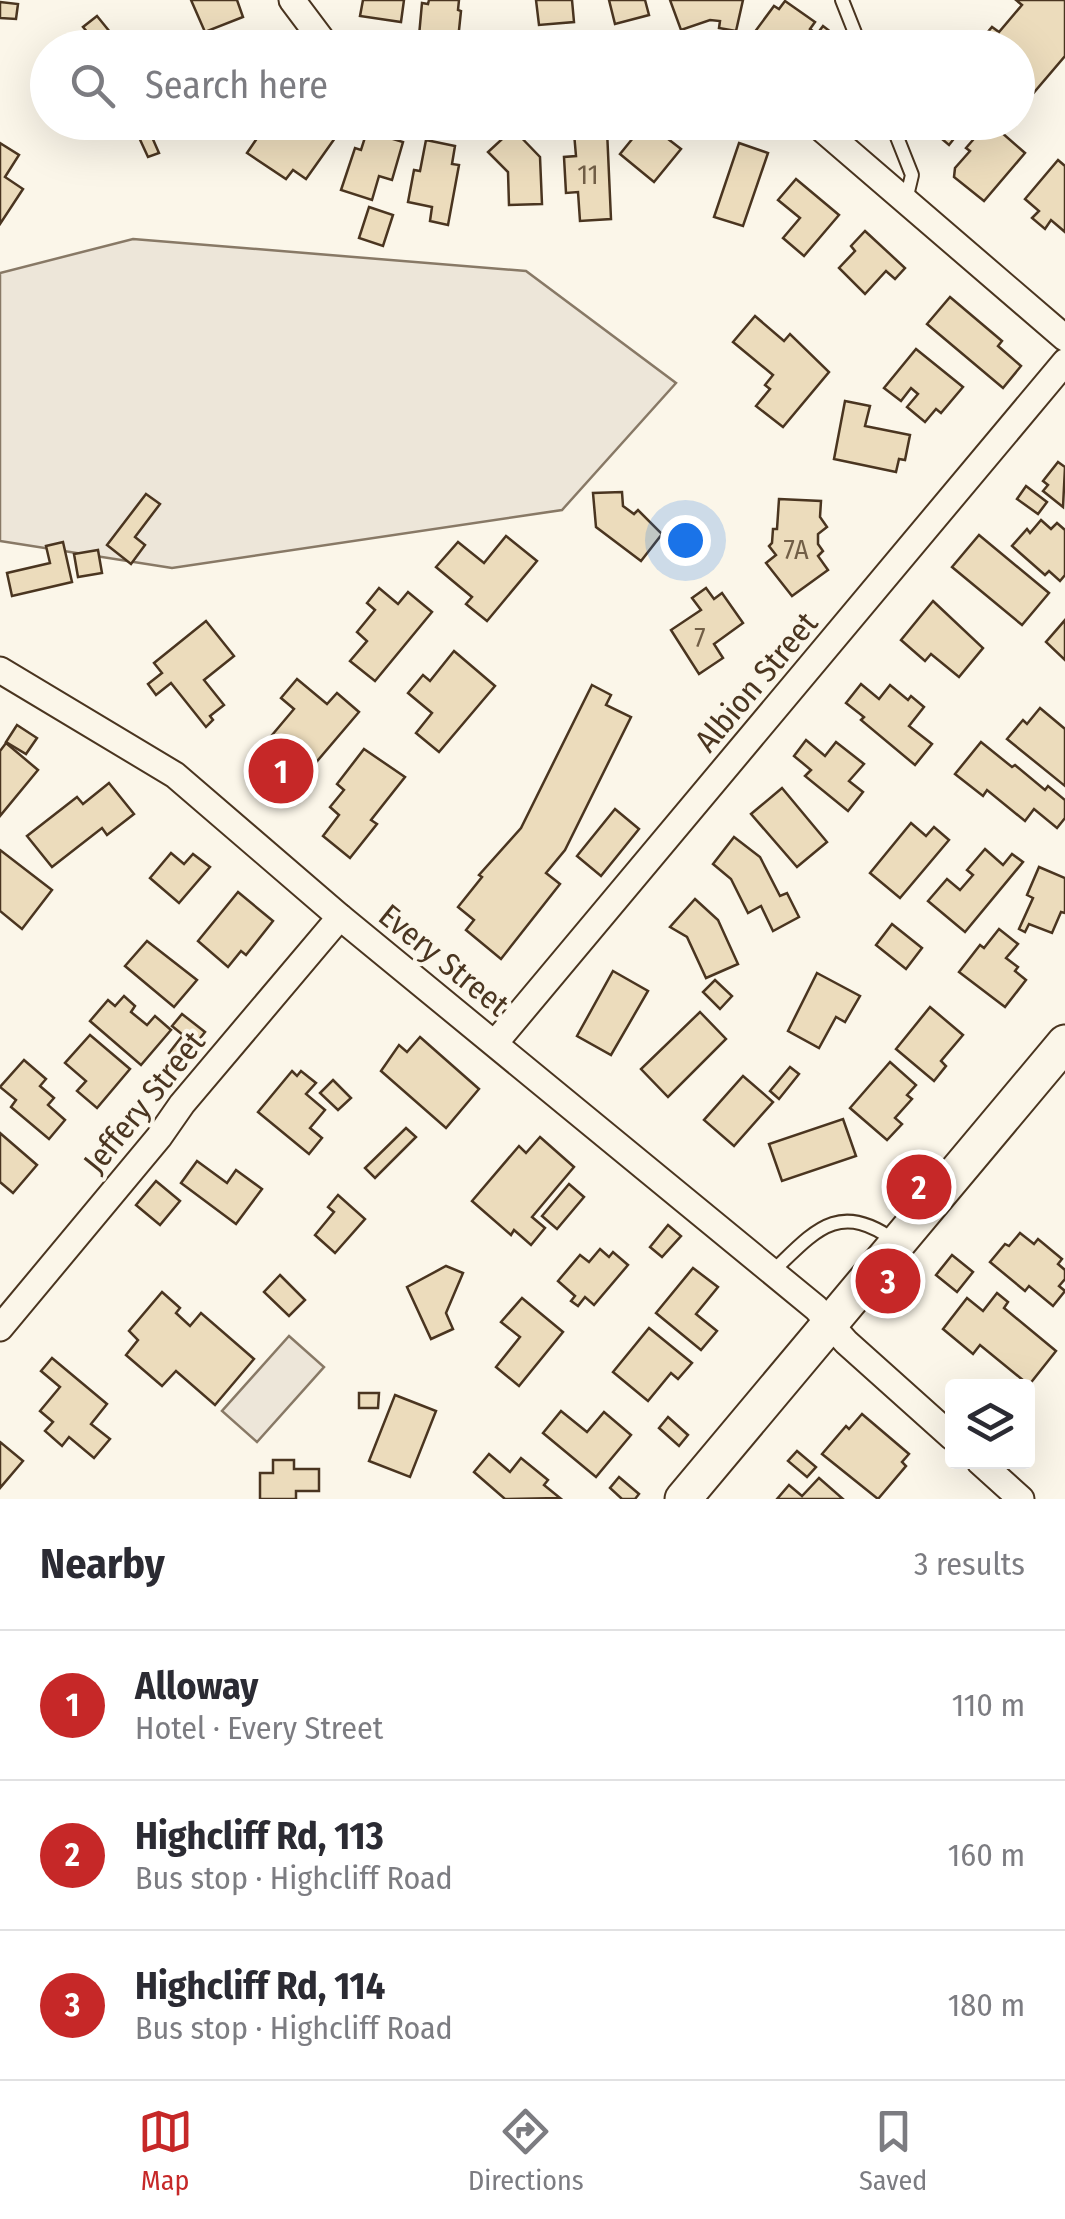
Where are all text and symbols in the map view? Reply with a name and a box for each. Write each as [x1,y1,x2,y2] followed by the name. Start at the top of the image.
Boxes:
[30,30,1035,140] search box
[65,58,120,113] icon: search
[145,62,328,108] text: Search here
[577,158,599,191] house number: 11
[660,515,711,566] your location
[783,533,809,566] house number: 7A
[687,604,826,759] street label: Albion Street
[694,621,706,654] house number: 7
[248,734,314,808] pin: 1
[371,896,517,1024] street label: Every Street
[75,1023,213,1181] street label: Jeffery Street
[886,1150,952,1224] pin: 2
[856,1244,920,1318] pin: 3
[945,1379,1035,1469] map controls
[945,1379,1035,1469] button: layers
[40,1539,165,1589] text: Nearby
[914,1545,1025,1583] text: 3 results
[135,1663,258,1709] text: Alloway
[66,1686,79,1724] text: 1
[952,1686,1025,1724] text: 110 m
[135,1709,383,1747] text: Hotel · Every Street
[135,1813,384,1859] text: Highcliff Rd, 113
[65,1836,80,1874] text: 2
[948,1836,1025,1874] text: 160 m
[135,1859,453,1897] text: Bus stop · Highcliff Road
[135,1963,385,2009] text: Highcliff Rd, 114
[65,1986,80,2024] text: 3
[948,1986,1025,2024] text: 180 m
[135,2009,453,2047] text: Bus stop · Highcliff Road
[138,2104,193,2197] tab: Map
[468,2104,584,2197] tab: Directions
[859,2104,927,2197] tab: Saved

